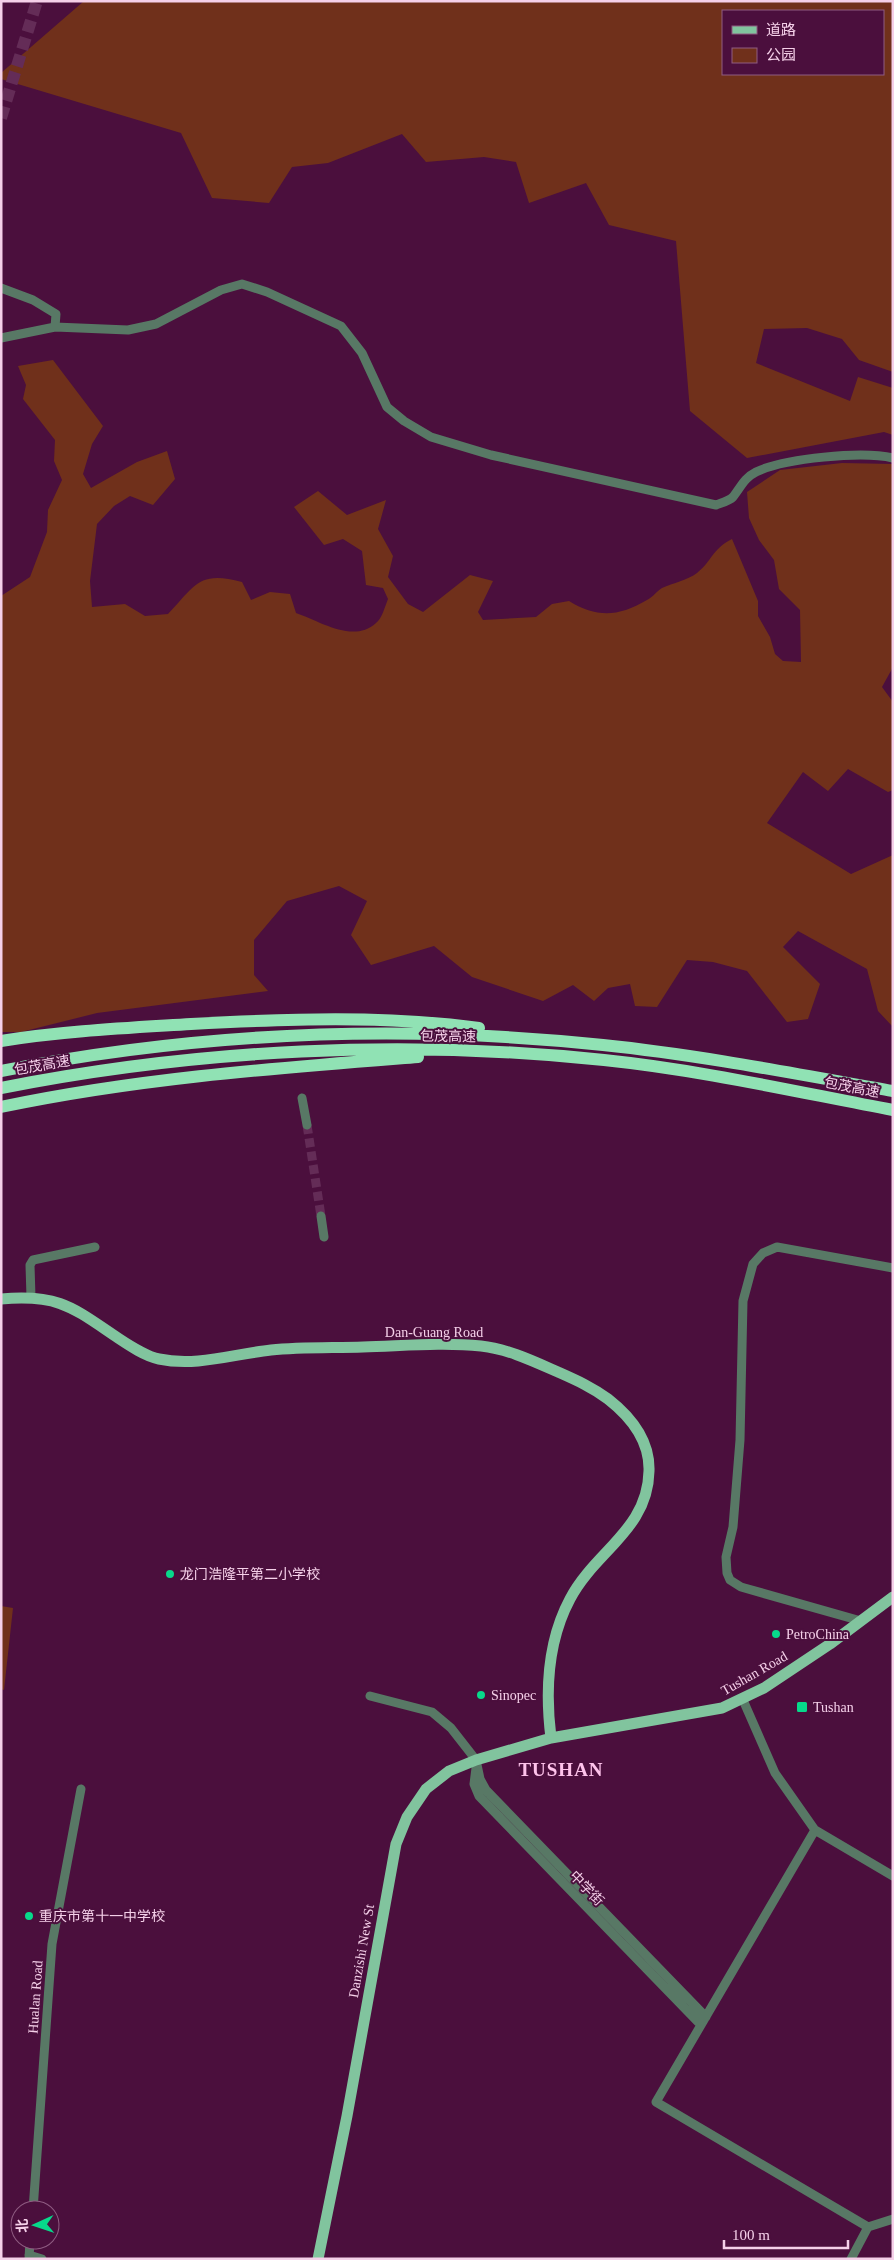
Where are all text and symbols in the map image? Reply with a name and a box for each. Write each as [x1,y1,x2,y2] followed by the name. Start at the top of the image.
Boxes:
[722,10,884,75] legend
[766,22,796,38] text: 道路
[766,47,796,63] text: 公园
[420,1029,476,1044] street label: 包茂高速
[13,1053,71,1078] street label: 包茂高速
[823,1075,881,1100] street label: 包茂高速
[385,1325,483,1340] street label: Dan-Guang Road
[180,1566,320,1582] place label: 龙门浩隆平第二小学校
[164,1568,176,1580] marker: 龙门浩隆平第二小学校
[786,1627,850,1642] place label: PetroChina
[770,1628,782,1640] marker: PetroChina
[719,1648,790,1698] street label: Tushan Road
[491,1688,536,1703] place label: Sinopec
[475,1689,487,1701] marker: Sinopec
[795,1700,809,1714] marker: Tushan
[813,1700,854,1715] place label: Tushan
[518,1759,604,1780] district label: TUSHAN
[567,1868,607,1909] street label: 中学街
[346,1903,377,1999] street label: Danzishi New St
[39,1908,165,1924] place label: 重庆市第十一中学校
[23,1910,35,1922] marker: 重庆市第十一中学校
[25,1960,46,2034] street label: Hualan Road
[10,2200,60,2250] north arrow
[15,2218,30,2233] text: 北
[724,2218,848,2250] scale bar
[732,2227,770,2243] text: 100 m

